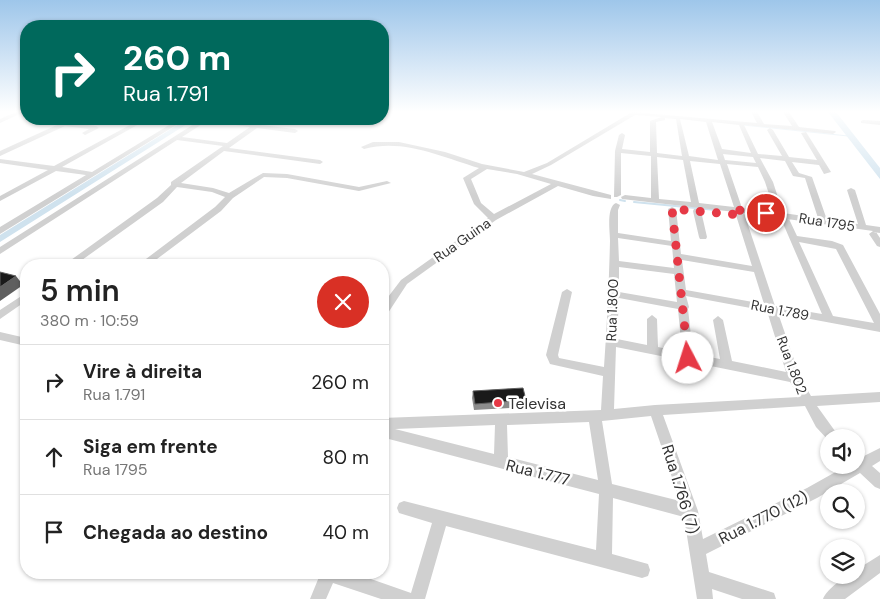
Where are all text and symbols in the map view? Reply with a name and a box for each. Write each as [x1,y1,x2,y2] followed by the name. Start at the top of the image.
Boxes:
[123,35,231,81] text: 260 m
[40,40,105,105] icon: right
[123,79,209,108] text: Rua 1.791
[745,192,787,234] pin
[752,199,780,227] icon: arrive
[798,209,856,235] street label: Rua 1795
[430,214,494,266] street label: Rua Guina
[40,271,120,310] text: 5 min
[317,276,369,328] button: close
[602,278,622,342] street label: Rua 1.800
[750,296,811,324] street label: Rua 1.789
[40,310,139,331] text: 380 m · 10:59
[661,331,713,383] position arrow
[773,333,811,397] street label: Rua 1.802
[83,359,202,384] text: Vire à direita
[40,368,68,396] icon: right
[311,370,369,395] text: 260 m
[83,384,145,405] text: Rua 1.791
[508,393,566,414] place label: Televisa
[492,397,504,409] marker: Televisa
[820,429,865,584] map controls
[820,429,865,474] button: sound
[83,434,218,459] text: Siga em frente
[657,442,704,536] street label: Rua 1.766 (7)
[40,443,68,471] icon: ahead
[322,445,369,470] text: 80 m
[504,454,572,491] street label: Rua 1.777
[83,459,148,480] text: Rua 1795
[820,484,865,529] button: search
[715,486,811,549] street label: Rua 1.770 (12)
[40,518,68,546] icon: arrive
[83,520,268,545] text: Chegada ao destino
[322,520,369,545] text: 40 m
[820,539,865,584] button: layers

